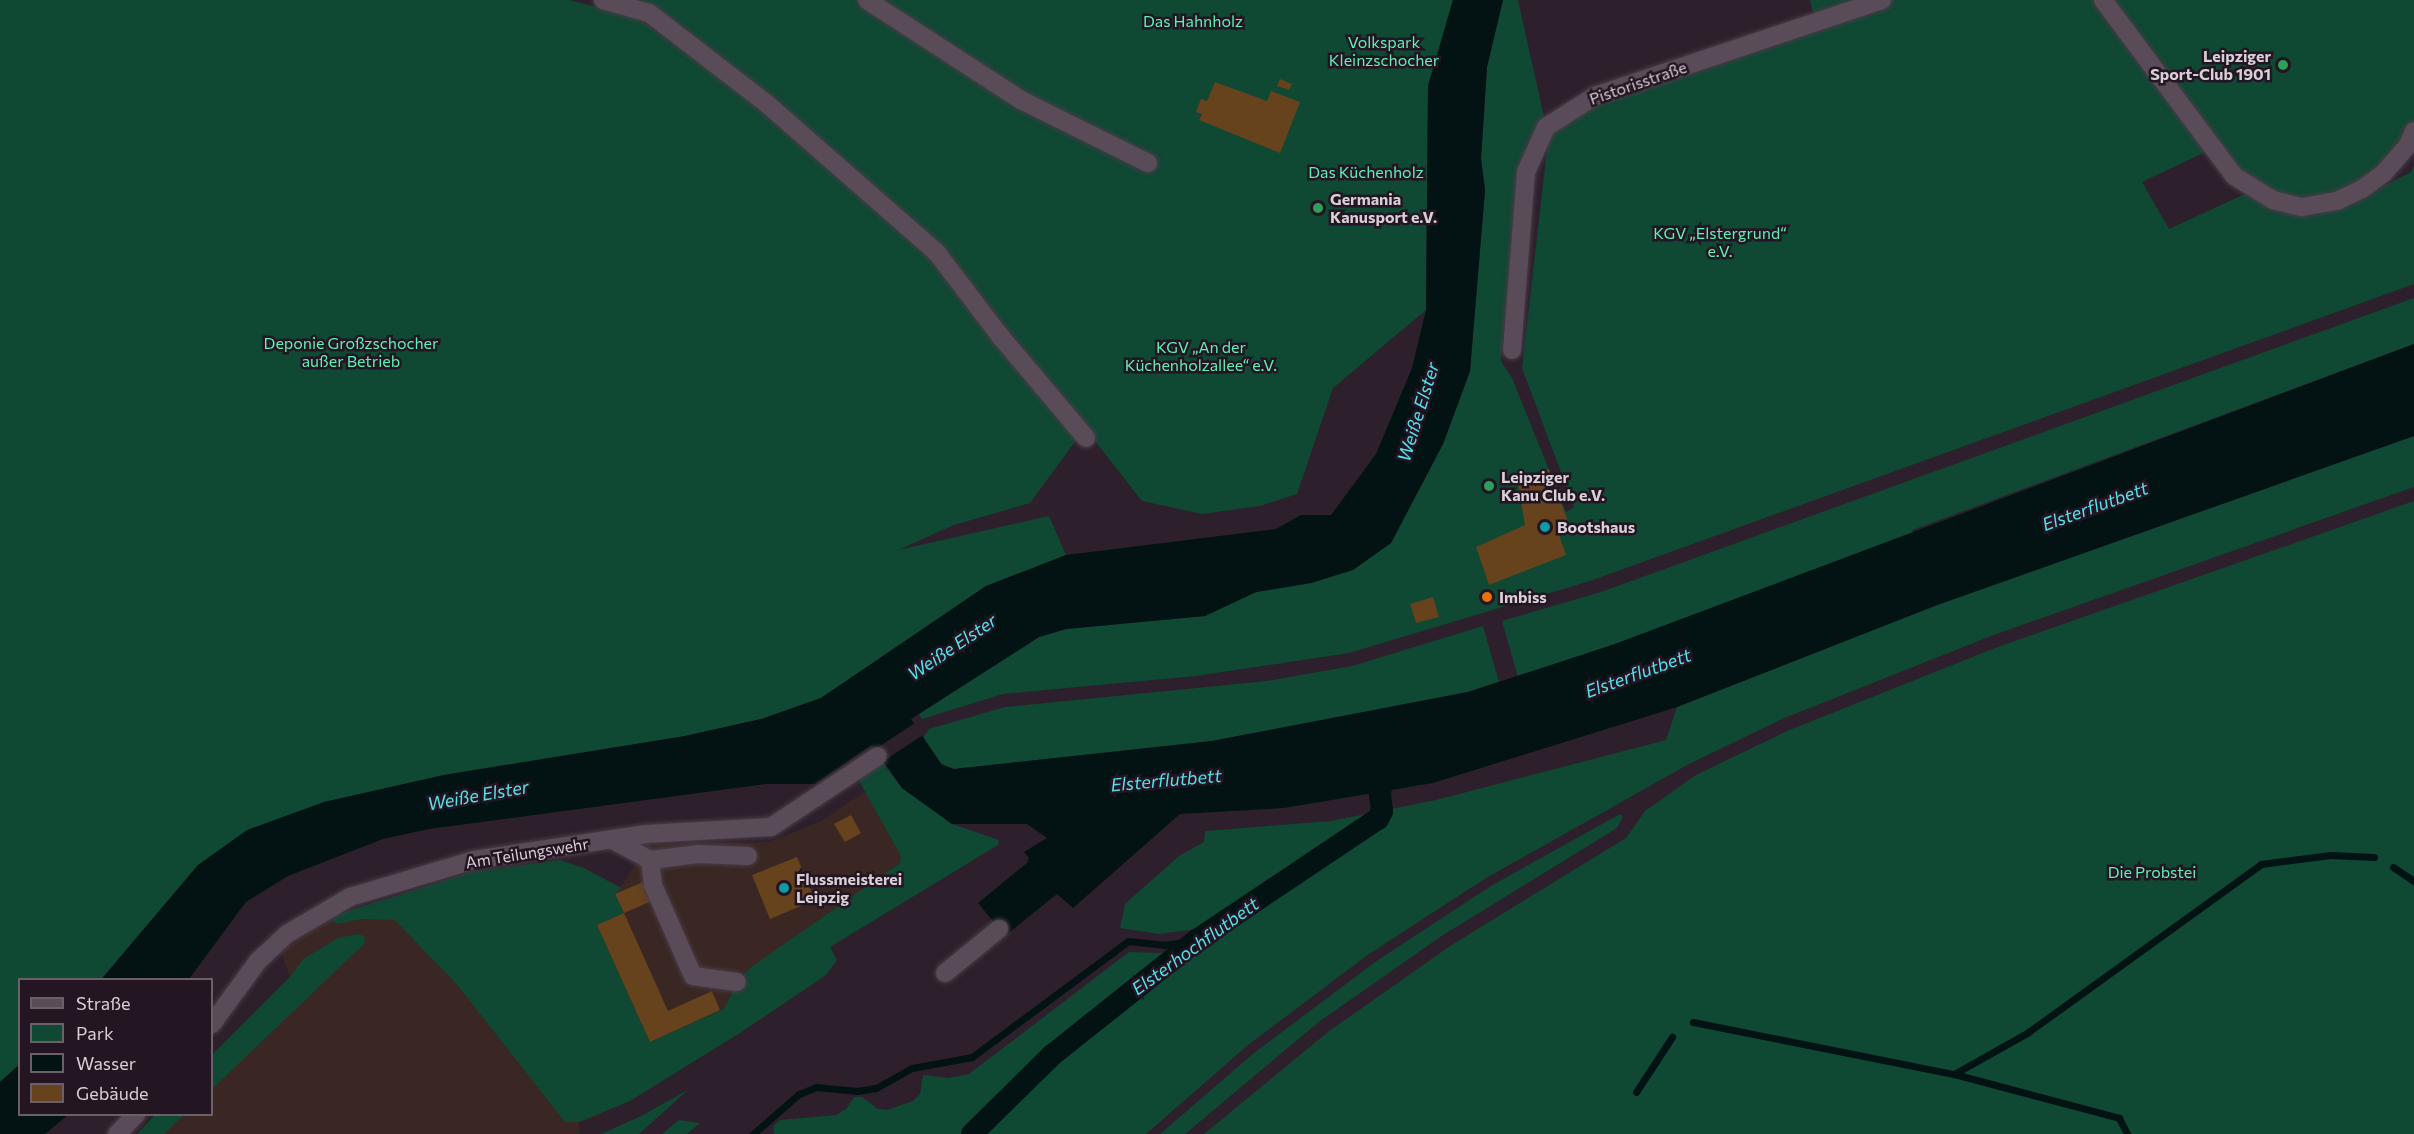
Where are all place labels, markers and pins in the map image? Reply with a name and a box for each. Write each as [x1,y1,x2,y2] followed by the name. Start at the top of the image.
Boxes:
[2150,46,2271,84] place label: Leipziger Sport-Club 1901
[2276,58,2290,72] marker: Leipziger Sport-Club 1901
[1330,189,1437,227] place label: Germania Kanusport e.V.
[1311,201,1325,215] marker: Germania Kanusport e.V.
[1501,467,1605,505] place label: Leipziger Kanu Club e.V.
[1482,479,1496,493] marker: Leipziger Kanu Club e.V.
[1557,517,1635,537] place label: Bootshaus
[1538,520,1552,534] marker: Bootshaus
[1499,587,1547,607] place label: Imbiss
[1480,590,1494,604] marker: Imbiss
[796,869,902,907] place label: Flussmeisterei Leipzig
[777,881,791,895] marker: Flussmeisterei Leipzig

